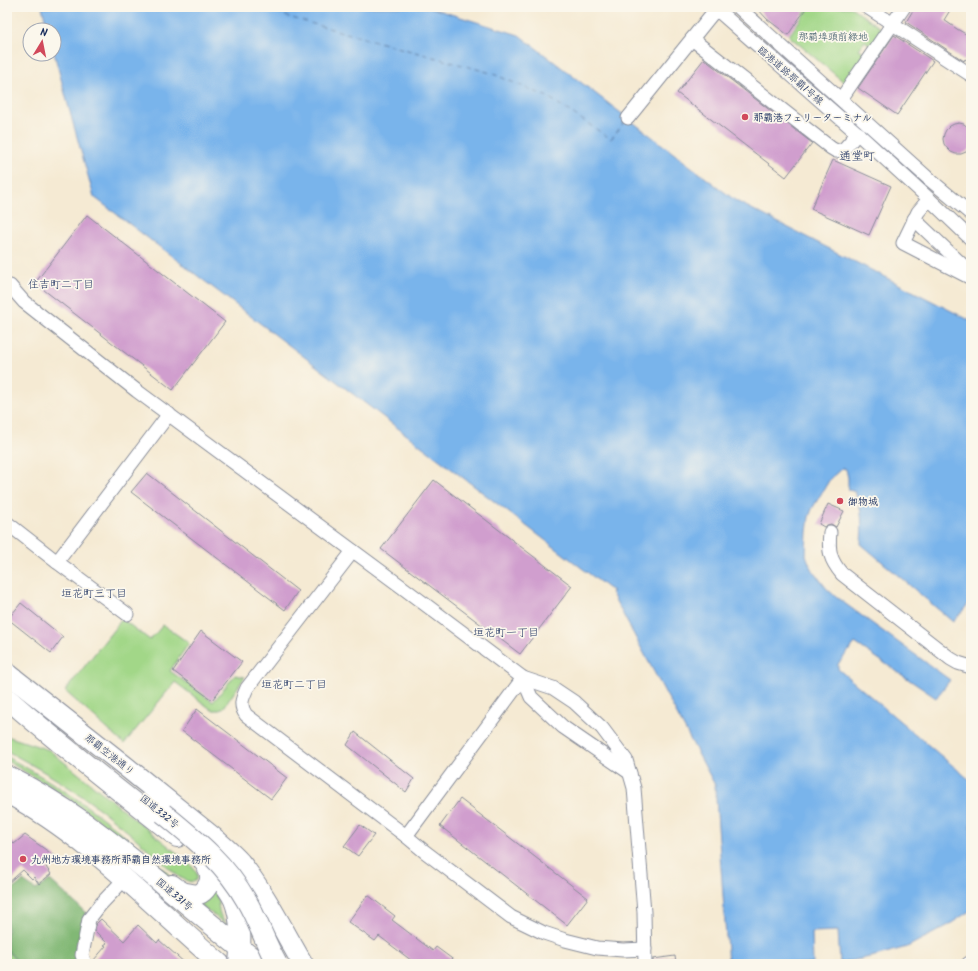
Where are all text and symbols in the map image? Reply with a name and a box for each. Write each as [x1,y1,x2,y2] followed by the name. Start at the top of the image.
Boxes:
[22,22,62,62] north arrow
[39,24,49,43] text: N
[798,29,868,45] park label: 那覇埠頭前緑地
[754,42,827,109] street label: 臨港道路那覇1号線
[753,110,872,126] place label: 那覇港フェリーターミナル
[740,112,750,122] marker: 那覇港フェリーターミナル
[839,147,875,166] district label: 通堂町
[28,276,94,294] district label: 住吉町二丁目
[847,494,878,510] place label: 御物城
[835,496,845,506] marker: 御物城
[61,585,127,603] district label: 垣花町三丁目
[473,624,539,642] district label: 垣花町一丁目
[261,676,327,694] district label: 垣花町二丁目
[81,730,138,780] street label: 那覇空港通り
[136,791,183,833] street label: 国道332号
[31,852,211,868] place label: 九州地方環境事務所那覇自然環境事務所
[18,854,28,864] marker: 九州地方環境事務所那覇自然環境事務所
[152,874,197,915] street label: 国道331号

